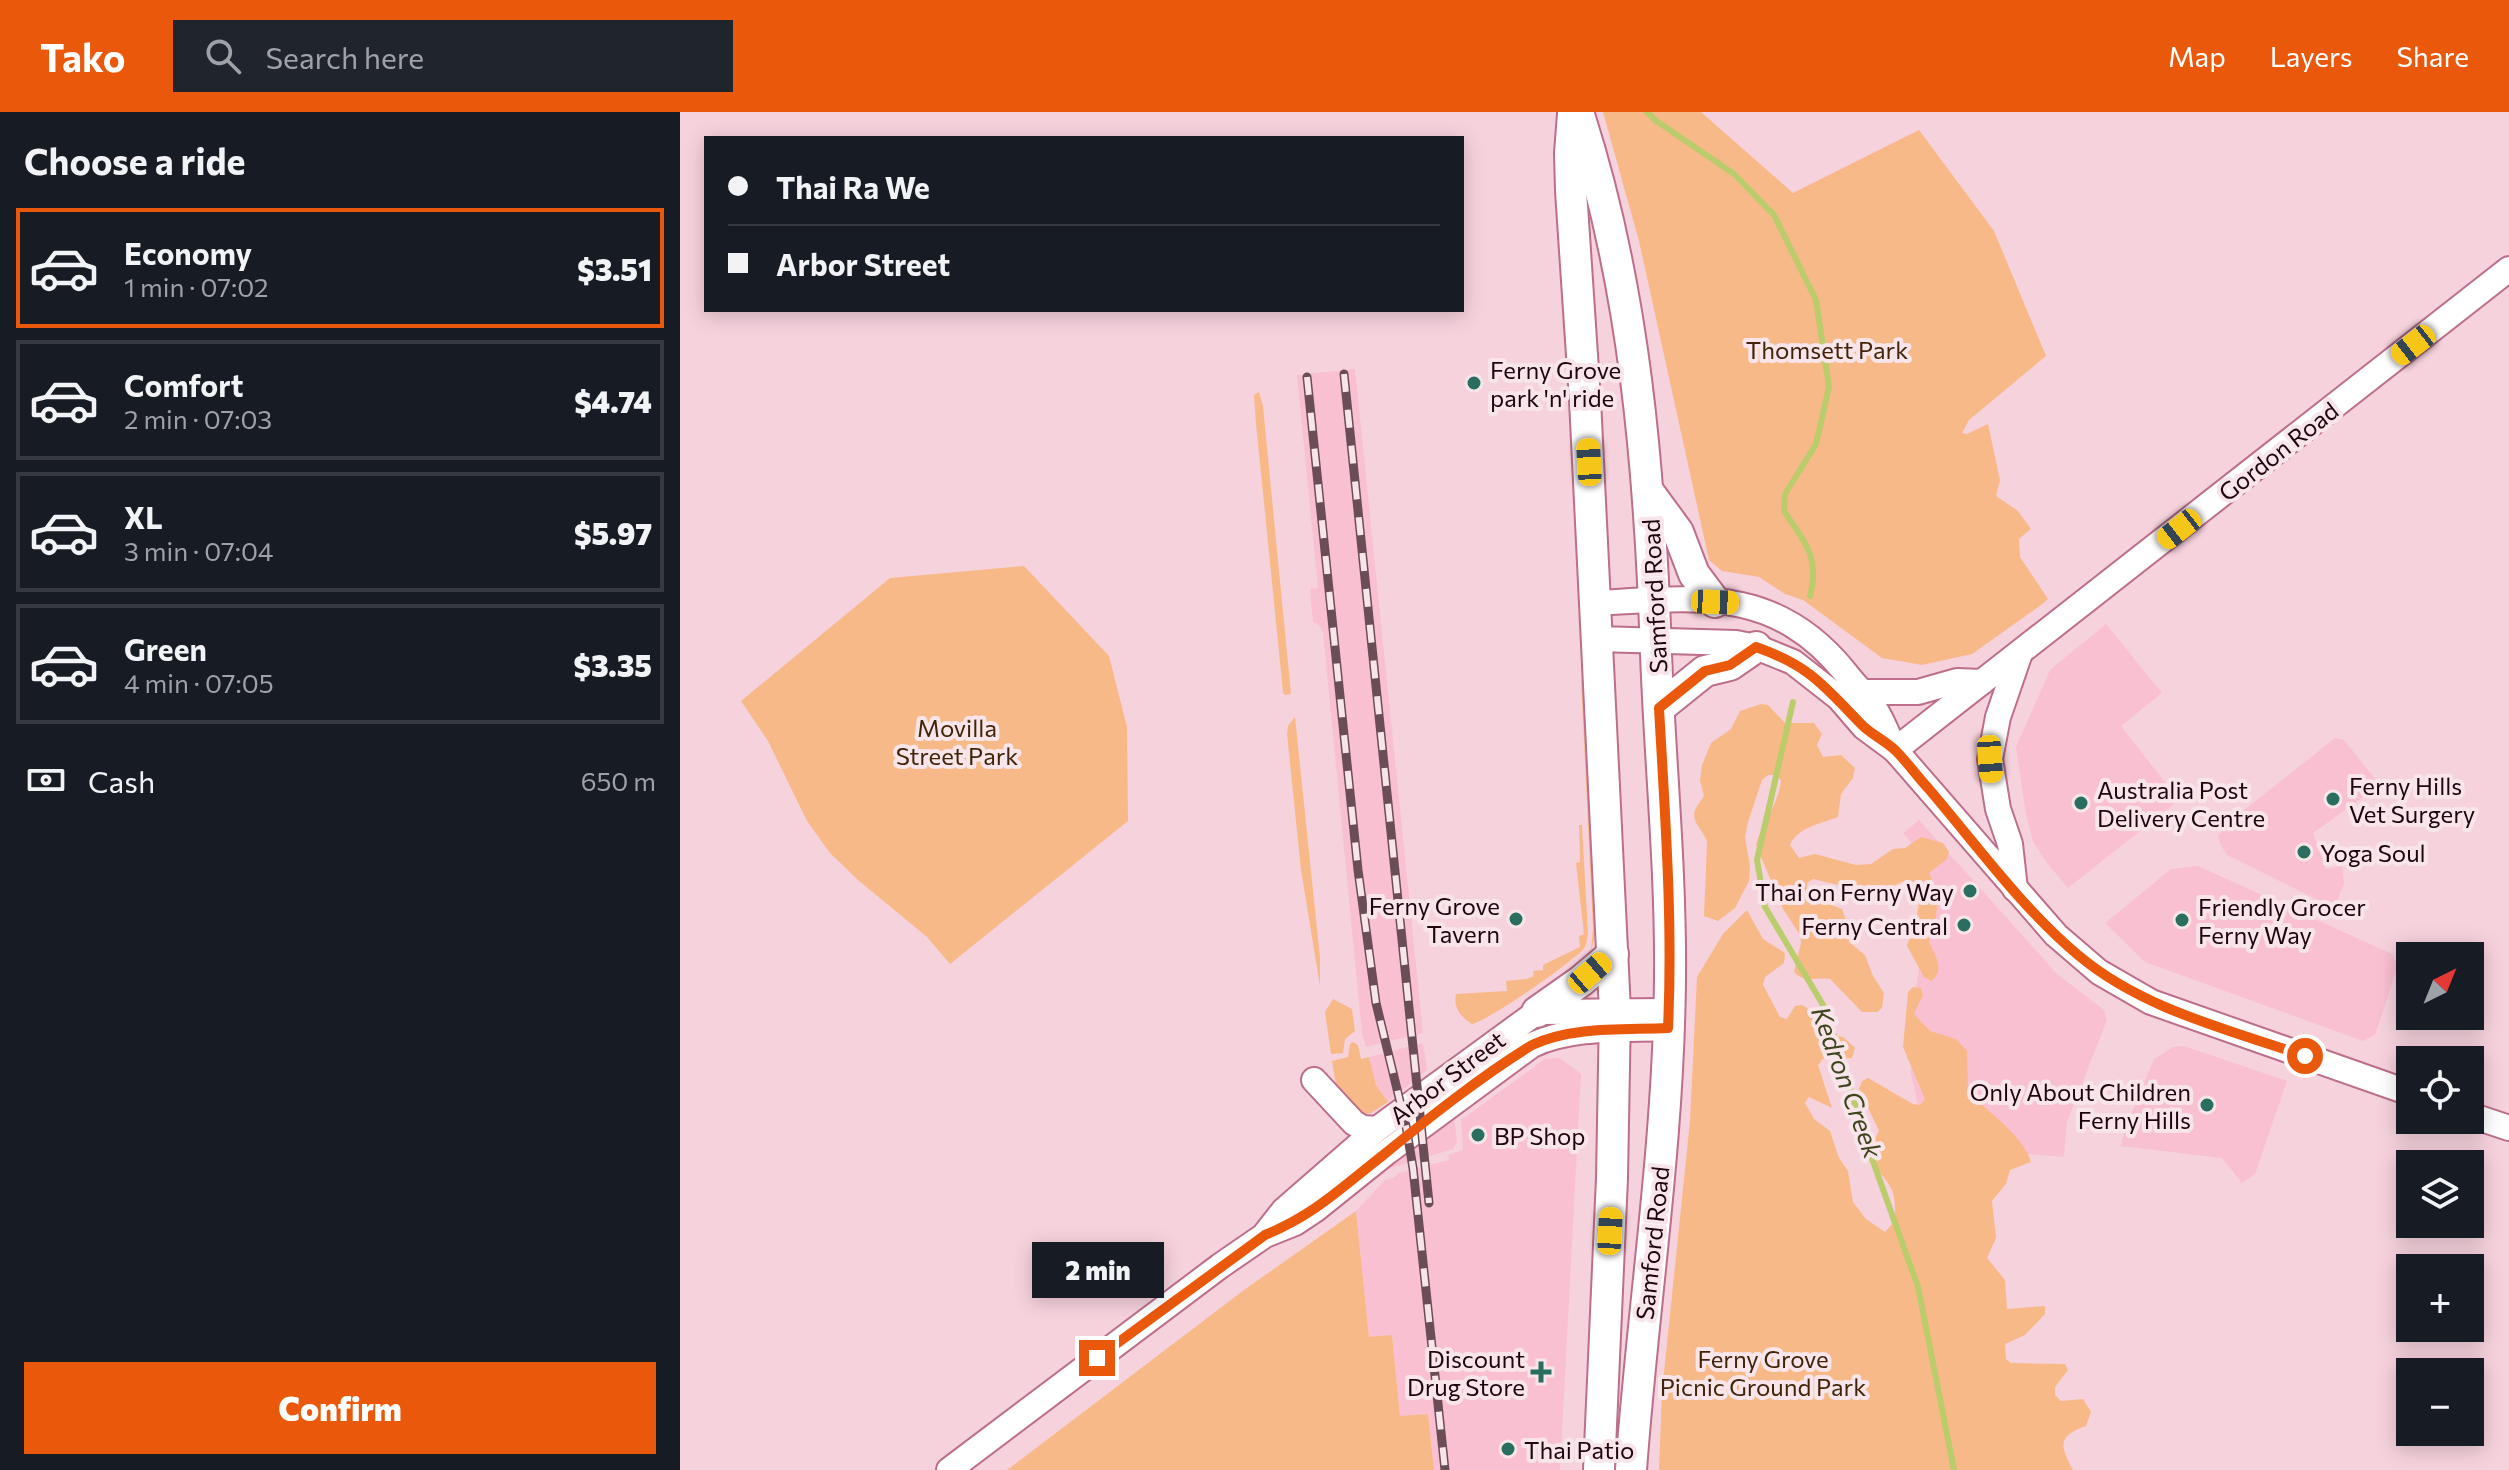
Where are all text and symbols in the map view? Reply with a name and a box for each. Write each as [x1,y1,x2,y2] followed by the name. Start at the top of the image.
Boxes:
[173,20,733,92] search box
[40,33,125,80] text: Tako
[201,34,245,78] icon: search
[265,38,424,75] text: Search here
[2168,39,2226,73] text: Map
[2270,39,2352,73] text: Layers
[2396,39,2469,73] text: Share
[24,138,245,182] text: Choose a ride
[776,168,930,205] text: Thai Ra We
[28,232,100,304] icon: car
[124,234,252,271] text: Economy
[776,245,950,282] text: Arbor Street
[577,250,652,287] text: $3.51
[124,271,269,302] text: 1 min · 07:02
[2387,321,2439,369] car
[1746,335,1908,364] park label: Thomsett Park
[1490,355,1621,412] place label: Ferny Grove park 'n' ride
[28,364,100,436] icon: car
[124,366,243,403] text: Comfort
[1465,374,1483,392] marker: Ferny Grove park 'n' ride
[574,382,652,419] text: $4.74
[2212,395,2344,507] street label: Gordon Road
[124,403,272,434] text: 2 min · 07:03
[1576,437,1602,487] car
[28,496,100,568] icon: car
[124,498,163,535] text: XL
[2153,505,2205,553] car
[574,514,652,551] text: $5.97
[1635,518,1673,674] street label: Samford Road
[124,535,273,566] text: 3 min · 07:04
[1691,589,1739,615] car
[28,628,100,700] icon: car
[124,630,207,667] text: Green
[573,646,652,683] text: $3.35
[124,667,274,698] text: 4 min · 07:05
[896,713,1018,770] park label: Movilla Street Park
[1976,734,2004,784] car
[24,758,68,802] icon: cash
[88,762,155,799] text: Cash
[581,765,656,796] text: 650 m
[2349,771,2475,828] place label: Ferny Hills Vet Surgery
[2097,775,2265,832] place label: Australia Post Delivery Centre
[2324,790,2342,808] marker: Ferny Hills Vet Surgery
[2072,794,2090,812] marker: Australia Post Delivery Centre
[2320,838,2426,867] place label: Yoga Soul
[2295,843,2313,861] marker: Yoga Soul
[1755,877,1954,906] place label: Thai on Ferny Way
[1961,882,1979,900] marker: Thai on Ferny Way
[1369,891,1500,948] place label: Ferny Grove Tavern
[2198,892,2366,949] place label: Friendly Grocer Ferny Way
[1507,910,1525,928] marker: Ferny Grove Tavern
[1801,911,1948,940] place label: Ferny Central
[2173,911,2191,929] marker: Friendly Grocer Ferny Way
[1955,916,1973,934] marker: Ferny Central
[2396,942,2484,1030] north arrow
[2396,942,2484,1446] map controls
[1564,948,1616,998] car
[1806,1002,1890,1163] water label: Kedron Creek
[1384,1024,1510,1130] street label: Arbor Street
[2287,1038,2323,1074] route start
[2396,1046,2484,1134] button: locate
[1970,1077,2191,1134] place label: Only About Children Ferny Hills
[2198,1096,2216,1114] marker: Only About Children Ferny Hills
[1494,1121,1586,1150] place label: BP Shop
[1469,1126,1487,1144] marker: BP Shop
[2396,1150,2484,1238] button: layers
[1630,1165,1674,1321] street label: Samford Road
[1597,1206,1623,1256] car
[1031,1242,1163,1298] callout: 2 min
[1065,1254,1131,1285] text: 2 min
[2396,1254,2484,1342] button: +
[1079,1340,1115,1376] route end
[1407,1344,1525,1401] place label: Discount Drug Store
[1660,1344,1866,1401] park label: Ferny Grove Picnic Ground Park
[2396,1358,2484,1446] button: −
[24,1362,656,1454] button: Confirm
[1532,1363,1550,1381] marker: Discount Drug Store
[1524,1435,1634,1464] place label: Thai Patio
[1499,1440,1517,1458] marker: Thai Patio

